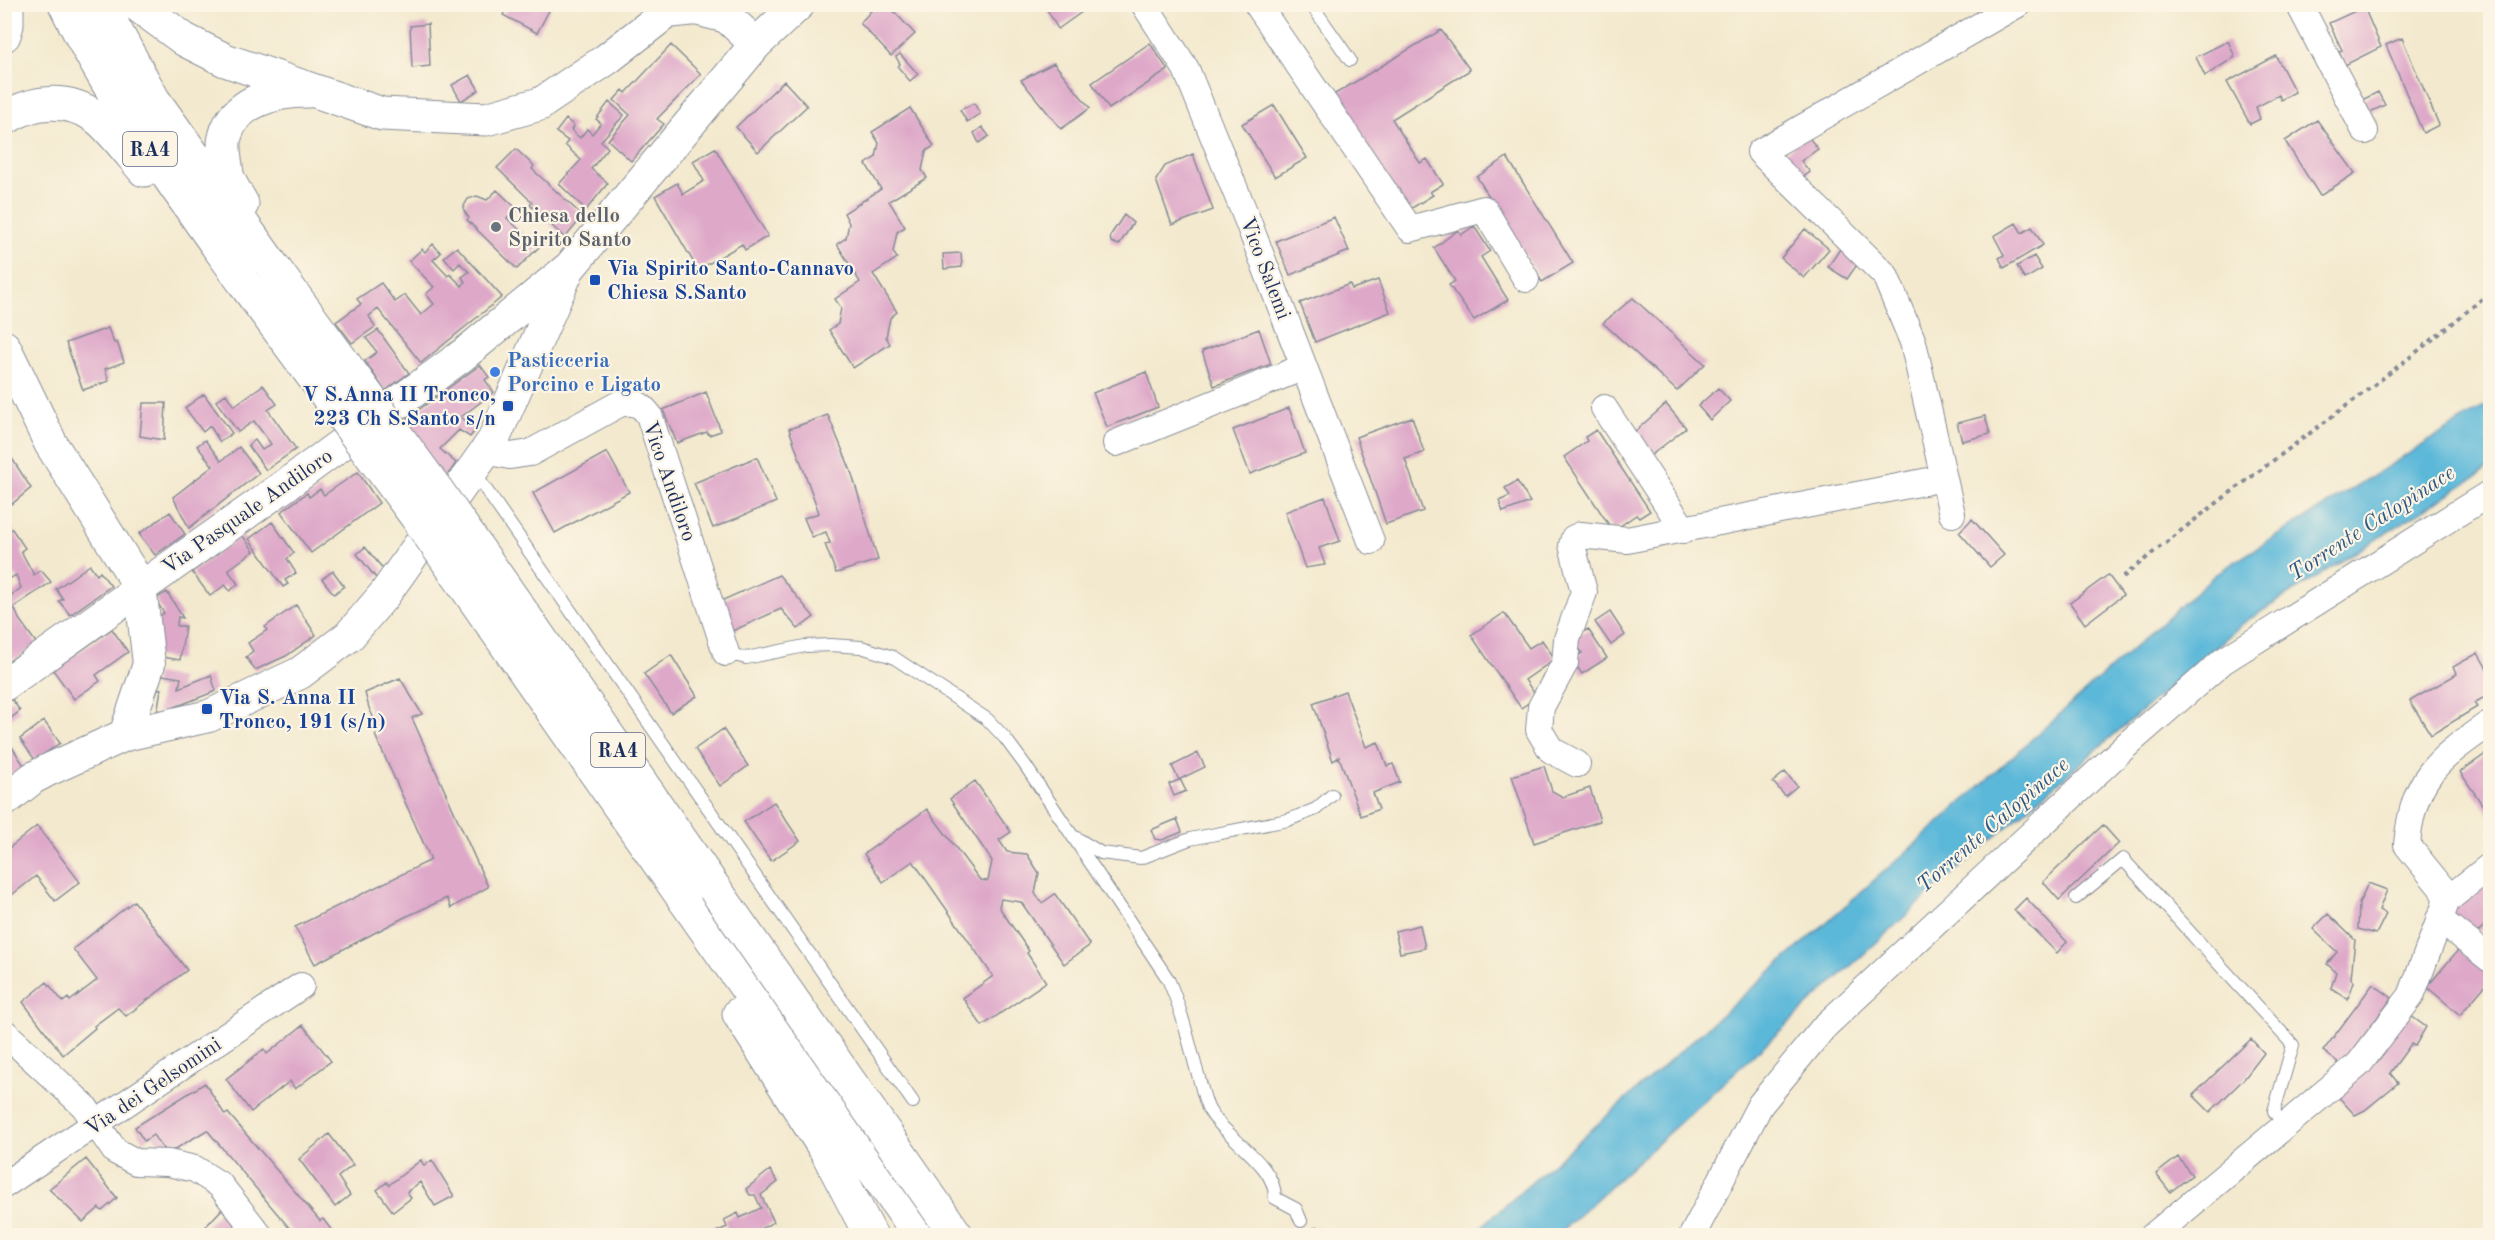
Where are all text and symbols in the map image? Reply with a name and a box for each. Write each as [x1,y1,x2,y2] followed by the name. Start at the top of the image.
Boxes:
[123,132,177,166] road number: RA4
[508,206,632,251] place label: Chiesa dello Spirito Santo
[1236,215,1294,322] street label: Vico Salemi
[489,220,503,234] marker: Chiesa dello Spirito Santo
[607,259,854,304] place label: Via Spirito Santo-Cannavo Chiesa S.Santo
[588,273,602,287] marker: Via Spirito Santo-Cannavo Chiesa S.Santo
[507,351,661,396] place label: Pasticceria Porcino e Ligato
[488,365,502,379] marker: Pasticceria Porcino e Ligato
[302,385,496,430] place label: V S.Anna II Tronco, 223 Ch S.Santo s/n
[501,399,515,413] marker: V S.Anna II Tronco, 223 Ch S.Santo s/n
[638,419,699,544] street label: Vico Andiloro
[159,446,337,579] street label: Via Pasquale Andiloro
[2285,462,2459,585] water label: Torrente Calopinace
[219,688,386,733] place label: Via S. Anna II Tronco, 191 (s/n)
[200,702,214,716] marker: Via S. Anna II Tronco, 191 (s/n)
[591,733,645,767] road number: RA4
[1913,754,2073,897] water label: Torrente Calopinace
[82,1034,226,1140] street label: Via dei Gelsomini

